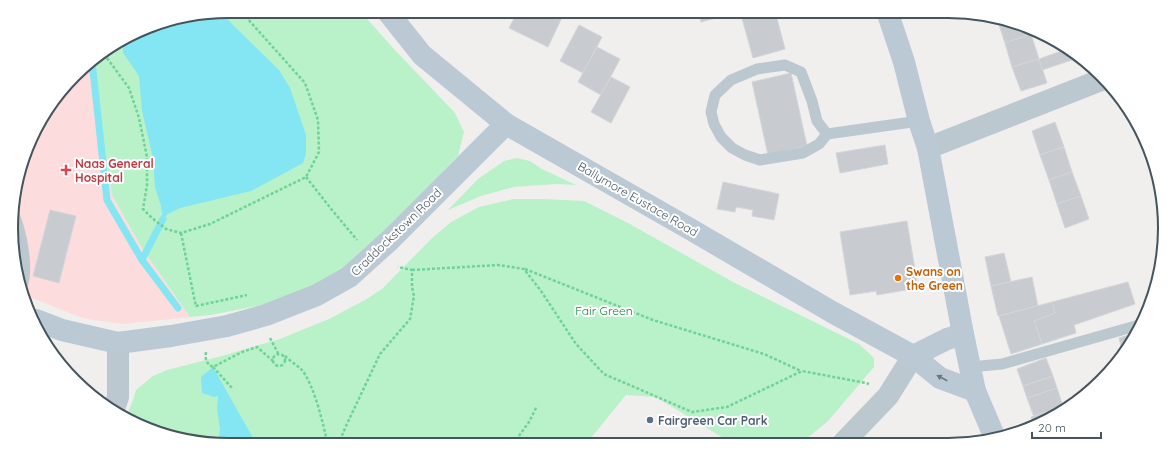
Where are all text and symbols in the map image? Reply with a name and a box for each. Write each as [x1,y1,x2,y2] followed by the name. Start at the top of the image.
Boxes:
[75,156,154,185] place label: Naas General Hospital
[575,158,701,240] street label: Ballymore Eustace Road
[60,164,72,176] marker: Naas General Hospital
[348,185,444,279] street label: Craddockstown Road
[906,264,963,293] place label: Swans on the Green
[893,273,903,283] marker: Swans on the Green
[575,303,633,318] park label: Fair Green
[936,374,948,381] one-way arrow
[658,413,768,428] place label: Fairgreen Car Park
[1032,414,1101,440] scale bar
[645,415,655,425] marker: Fairgreen Car Park
[1038,420,1066,435] text: 20 m

